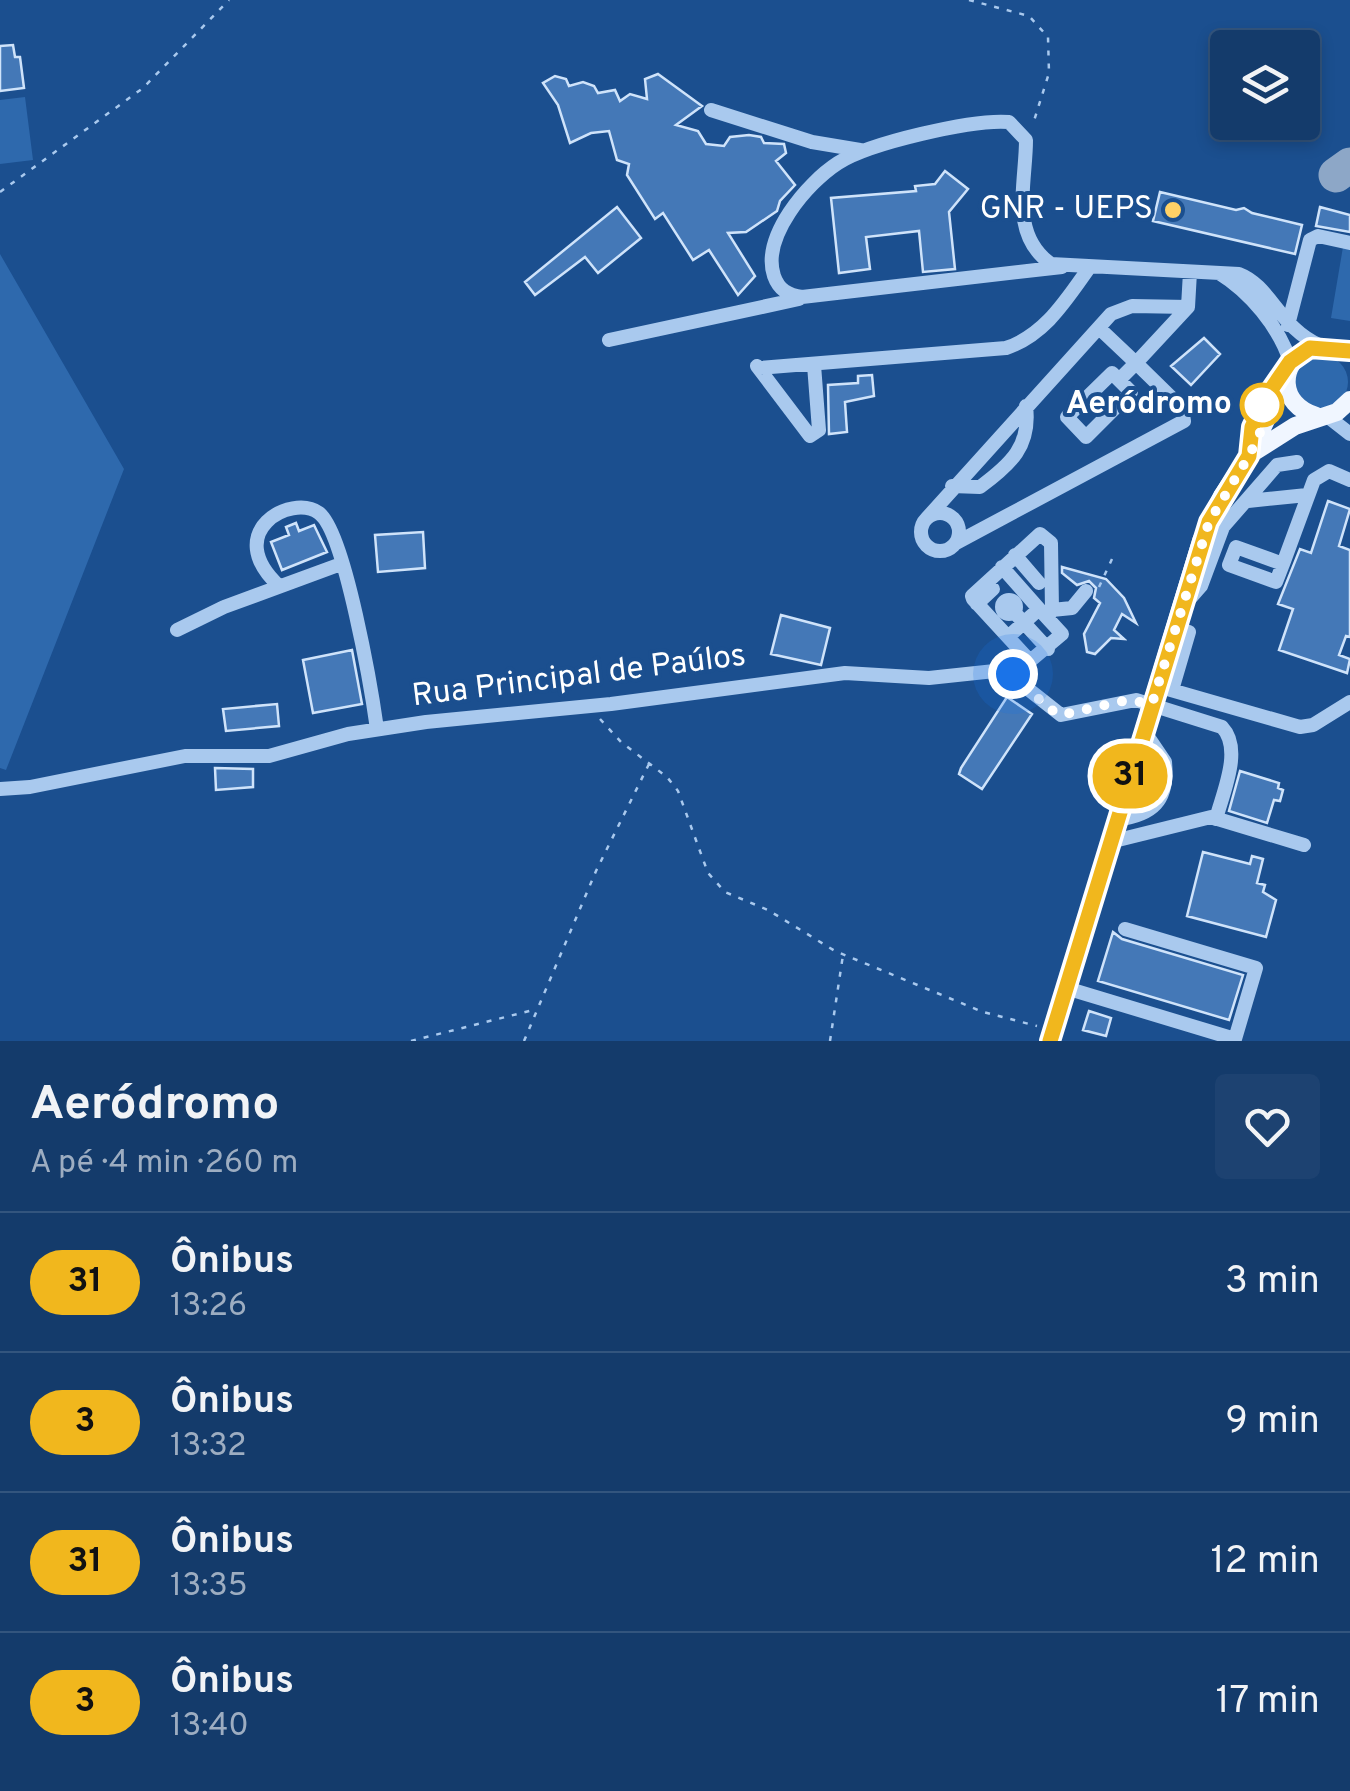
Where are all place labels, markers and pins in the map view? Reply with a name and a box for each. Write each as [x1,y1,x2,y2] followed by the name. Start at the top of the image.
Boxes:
[980,190,1153,230] place label: GNR - UEPS
[1162,199,1184,221] marker: GNR - UEPS
[1241,384,1283,426] marker: Aeródromo
[1066,385,1232,425] place label: Aeródromo

